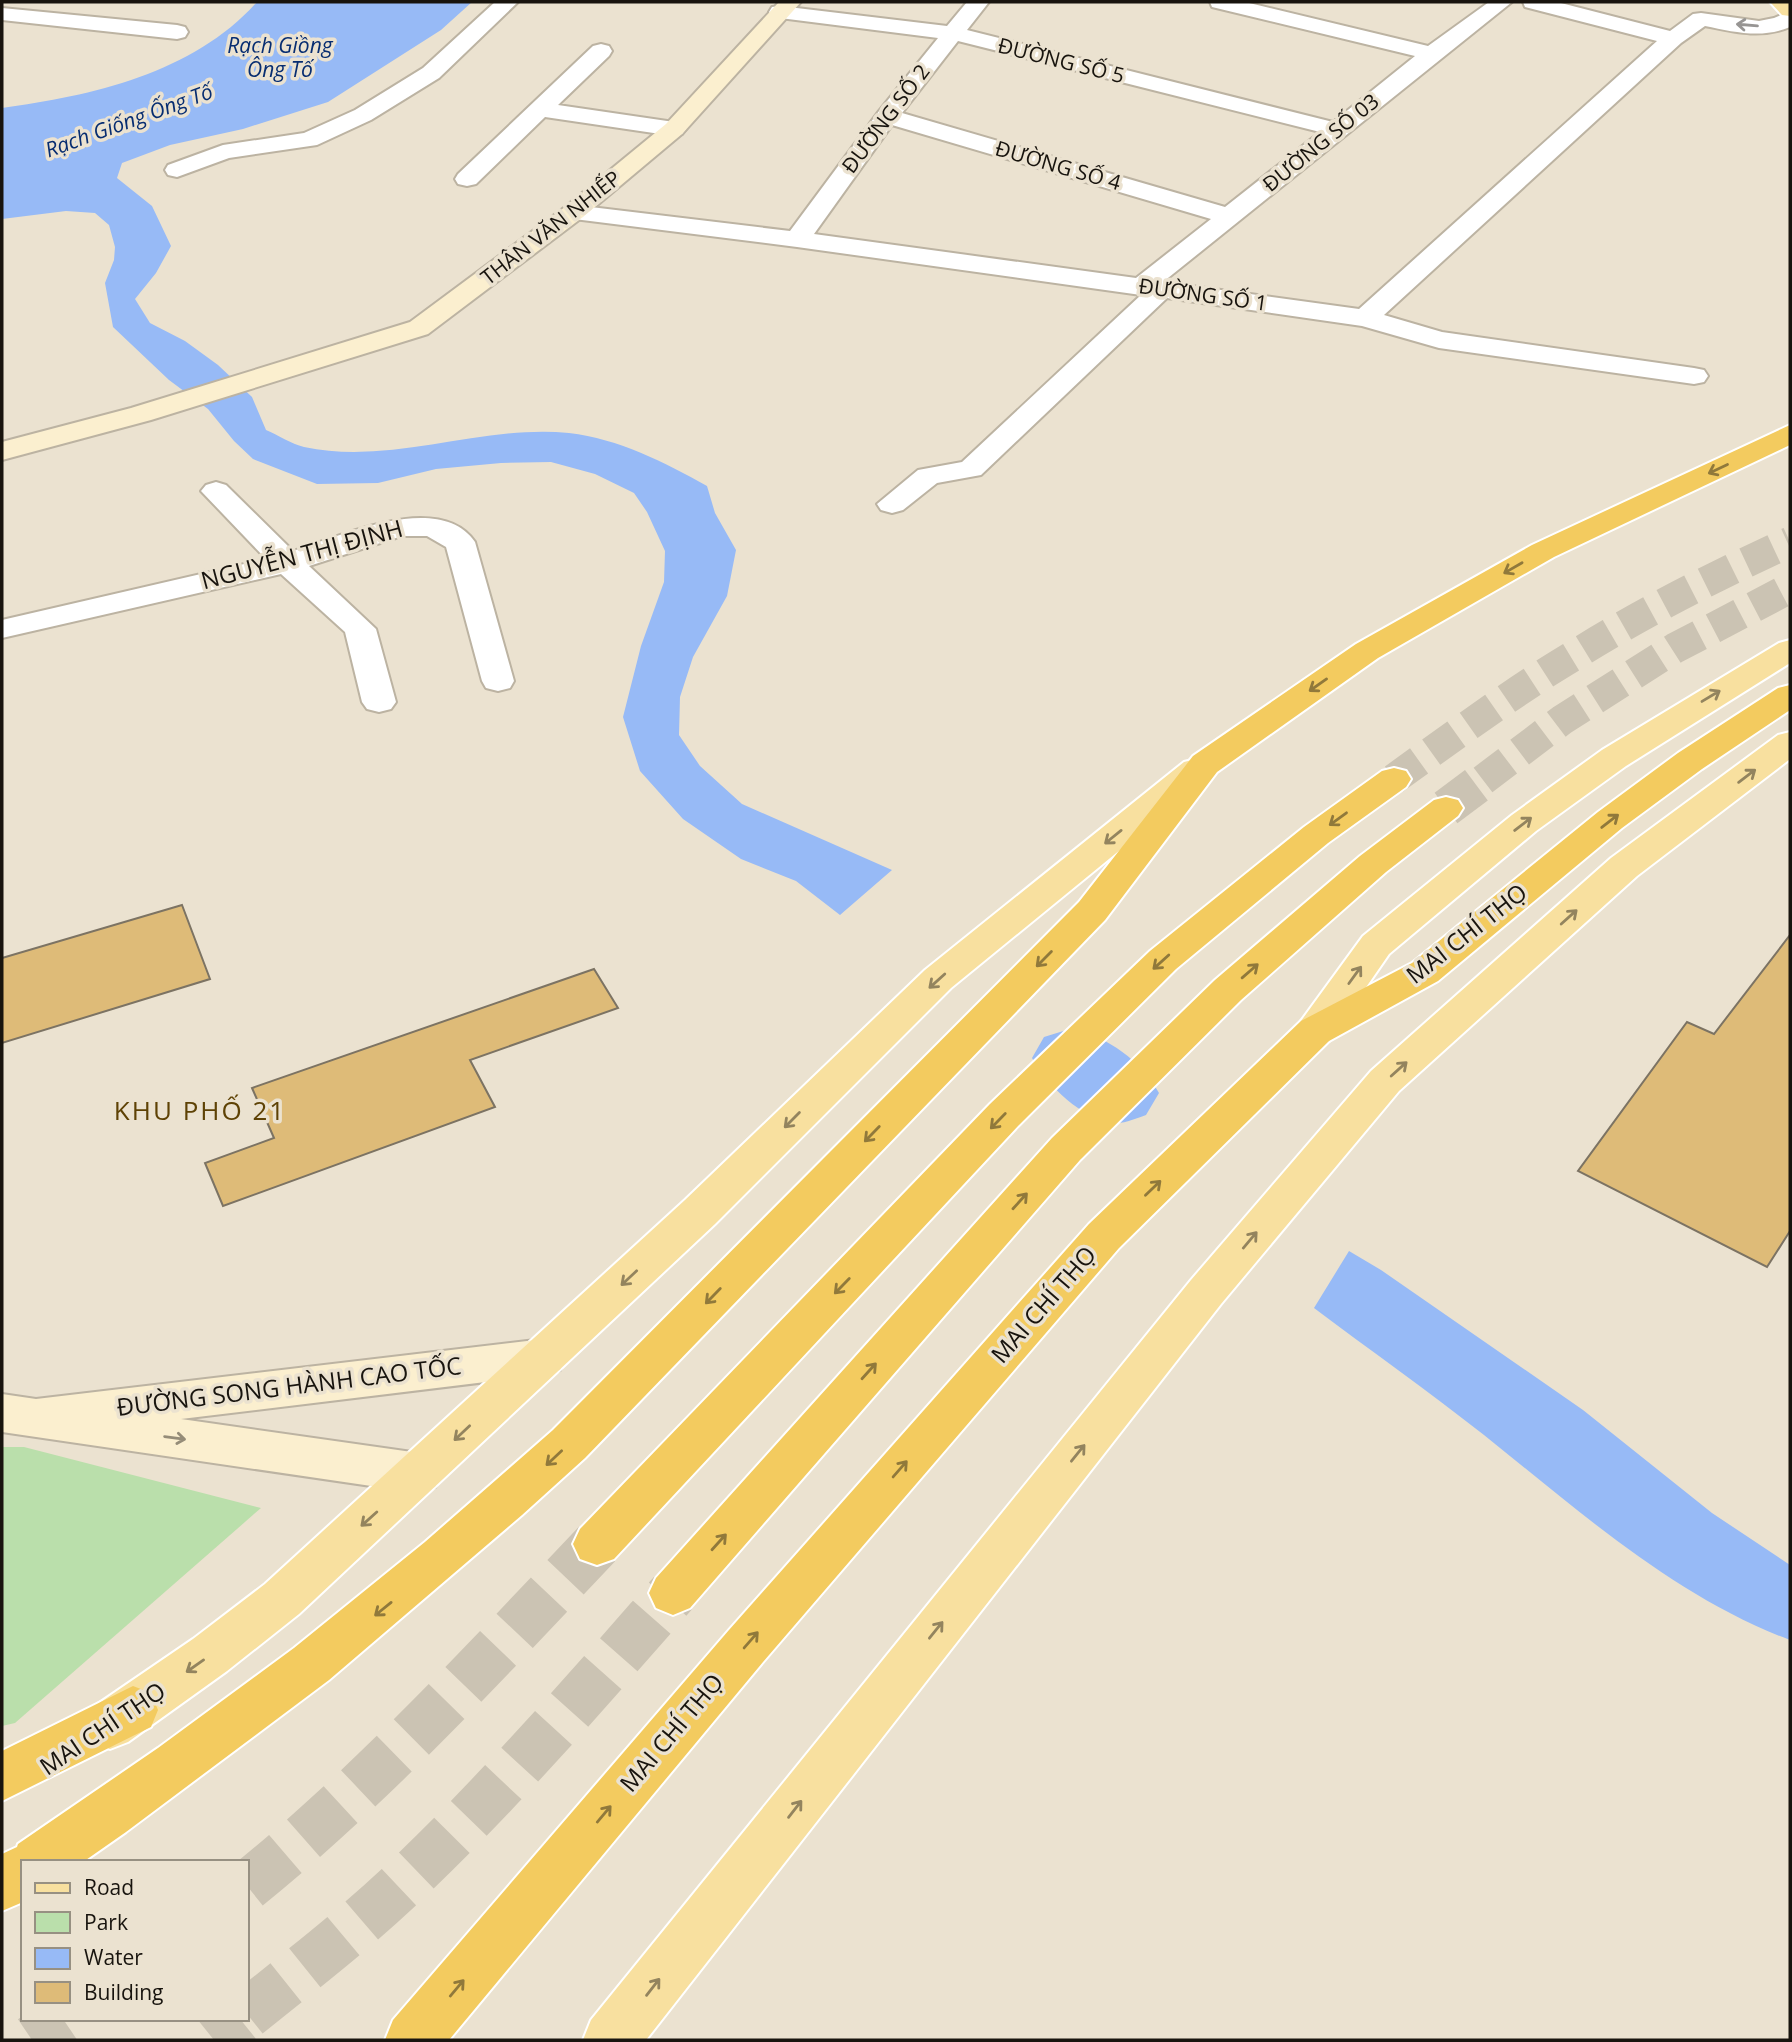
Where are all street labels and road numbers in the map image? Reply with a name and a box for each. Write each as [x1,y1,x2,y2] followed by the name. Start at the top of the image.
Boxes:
[995,31,1128,89] street label: ĐƯỜNG SỐ 5
[835,58,935,179] street label: ĐƯỜNG SỐ 2
[1256,87,1384,198] street label: ĐƯỜNG SỐ 03
[992,134,1124,196] street label: ĐƯỜNG SỐ 4
[475,164,626,291] street label: THÂN VĂN NHIẾP
[1137,271,1269,317] street label: ĐƯỜNG SỐ 1
[197,511,406,596] street label: NGUYỄN THỊ ĐỊNH
[1399,875,1533,990] street label: MAI CHÍ THỌ
[983,1238,1103,1370] street label: MAI CHÍ THỌ
[115,1348,463,1423] street label: ĐƯỜNG SONG HÀNH CAO TỐC
[612,1666,730,1798] street label: MAI CHÍ THỌ
[33,1674,172,1782] street label: MAI CHÍ THỌ

